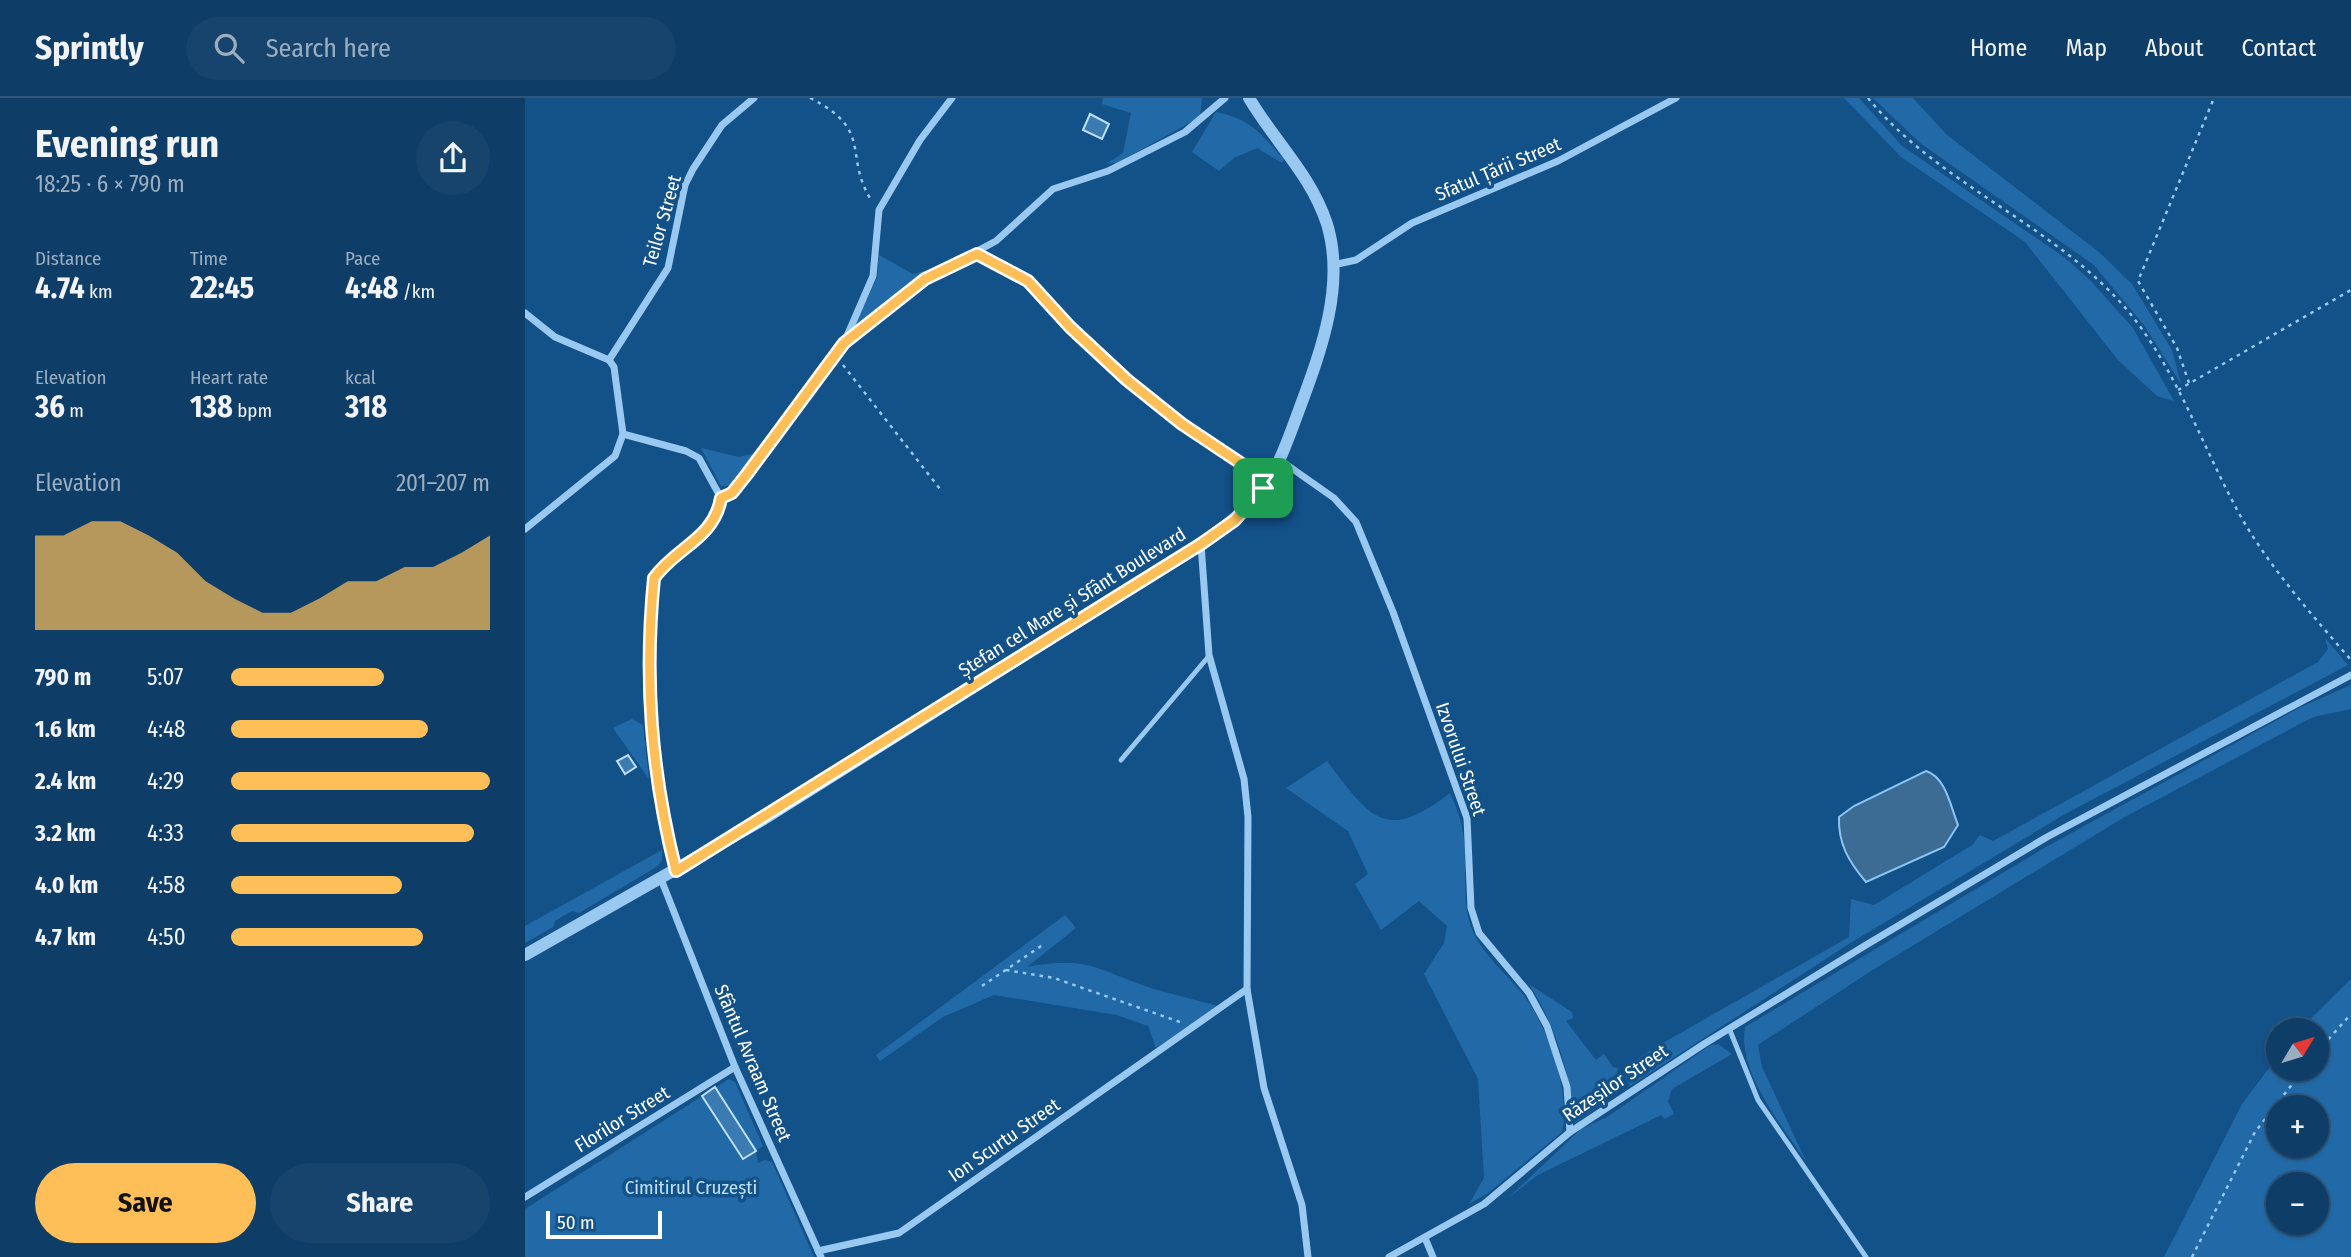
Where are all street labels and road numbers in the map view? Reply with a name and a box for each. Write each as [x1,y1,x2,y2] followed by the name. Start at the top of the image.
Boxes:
[1432,132,1565,206] street label: Sfatul Țării Street
[638,172,686,270] street label: Teilor Street
[954,522,1190,682] street label: Ștefan cel Mare și Sfânt Boulevard
[1431,699,1491,819] street label: Izvorului Street
[710,981,797,1146] street label: Sfântul Avraam Street
[1558,1039,1673,1127] street label: Răzeșilor Street
[570,1080,674,1157] street label: Florilor Street
[944,1093,1065,1187] street label: Ion Scurtu Street

